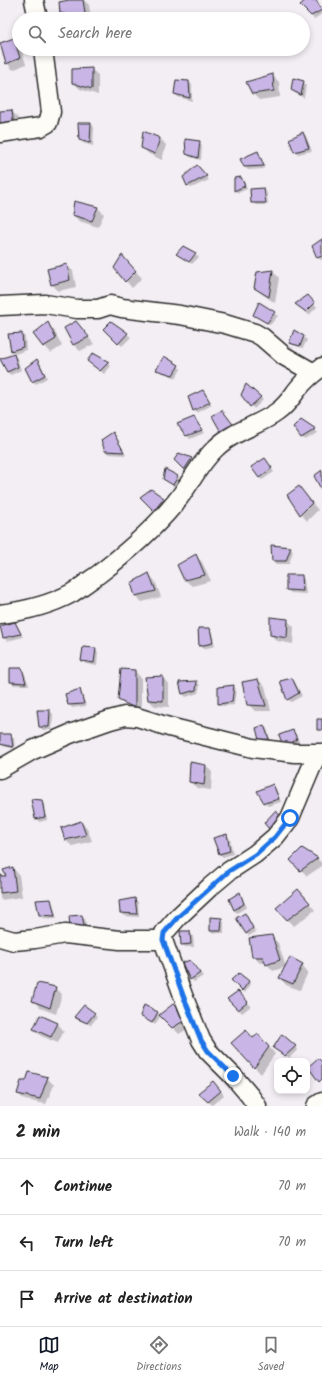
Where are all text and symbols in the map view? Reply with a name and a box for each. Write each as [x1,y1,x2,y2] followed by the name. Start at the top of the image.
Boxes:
[12,12,310,56] search box
[58,22,132,46] text: Search here
[26,23,48,45] icon: search
[281,809,299,827] route start
[274,1058,310,1094] map controls
[274,1058,310,1094] button: locate
[224,1067,242,1085] route end
[16,1119,60,1146] text: 2 min
[234,1122,306,1143] text: Walk · 140 m
[54,1175,112,1199] text: Continue
[16,1176,38,1198] icon: ahead
[278,1176,306,1197] text: 70 m
[54,1231,114,1255] text: Turn left
[16,1232,38,1254] icon: left
[278,1232,306,1253] text: 70 m
[54,1287,193,1311] text: Arrive at destination
[16,1288,38,1310] icon: arrive
[38,1334,60,1376] tab: Map
[136,1334,182,1376] tab: Directions
[258,1334,284,1376] tab: Saved

